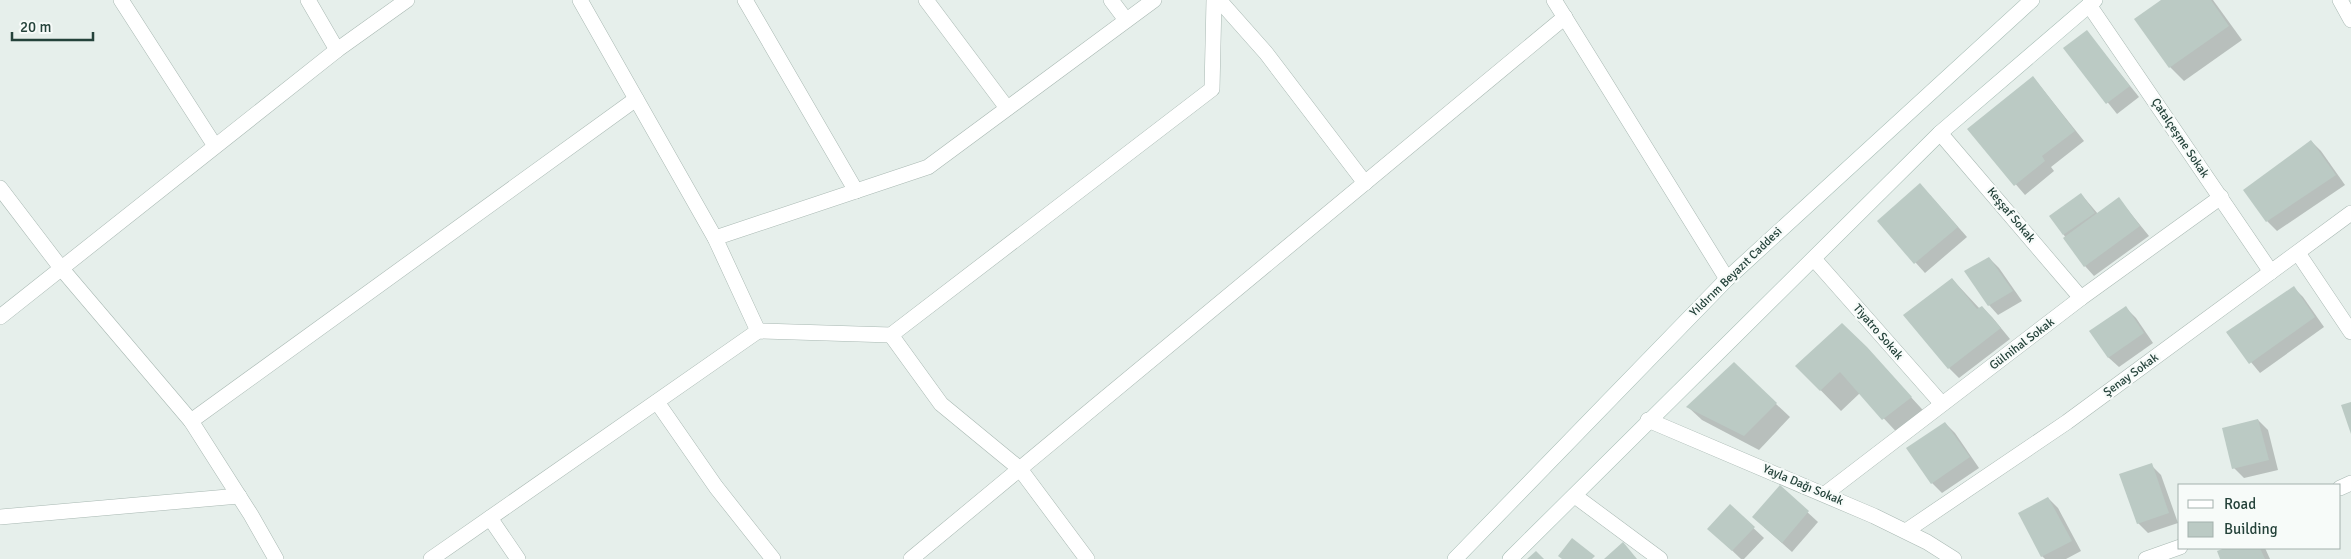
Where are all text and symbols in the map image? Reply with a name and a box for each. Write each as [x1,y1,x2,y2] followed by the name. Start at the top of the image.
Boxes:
[12,10,94,42] scale bar
[20,18,51,36] text: 20 m
[2148,95,2212,181] street label: Çatalçeşme Sokak
[1984,184,2038,246] street label: Keşşaf Sokak
[1687,224,1785,320] street label: Yıldırım Beyazıt Caddesi
[1850,301,1906,363] street label: Tiyatro Sokak
[1987,315,2057,373] street label: Gülnihal Sokak
[2101,350,2161,400] street label: Şenay Sokak
[1760,461,1846,509] street label: Yayla Dağı Sokak
[2178,484,2341,549] legend
[2224,495,2256,513] text: Road
[2224,520,2278,538] text: Building

